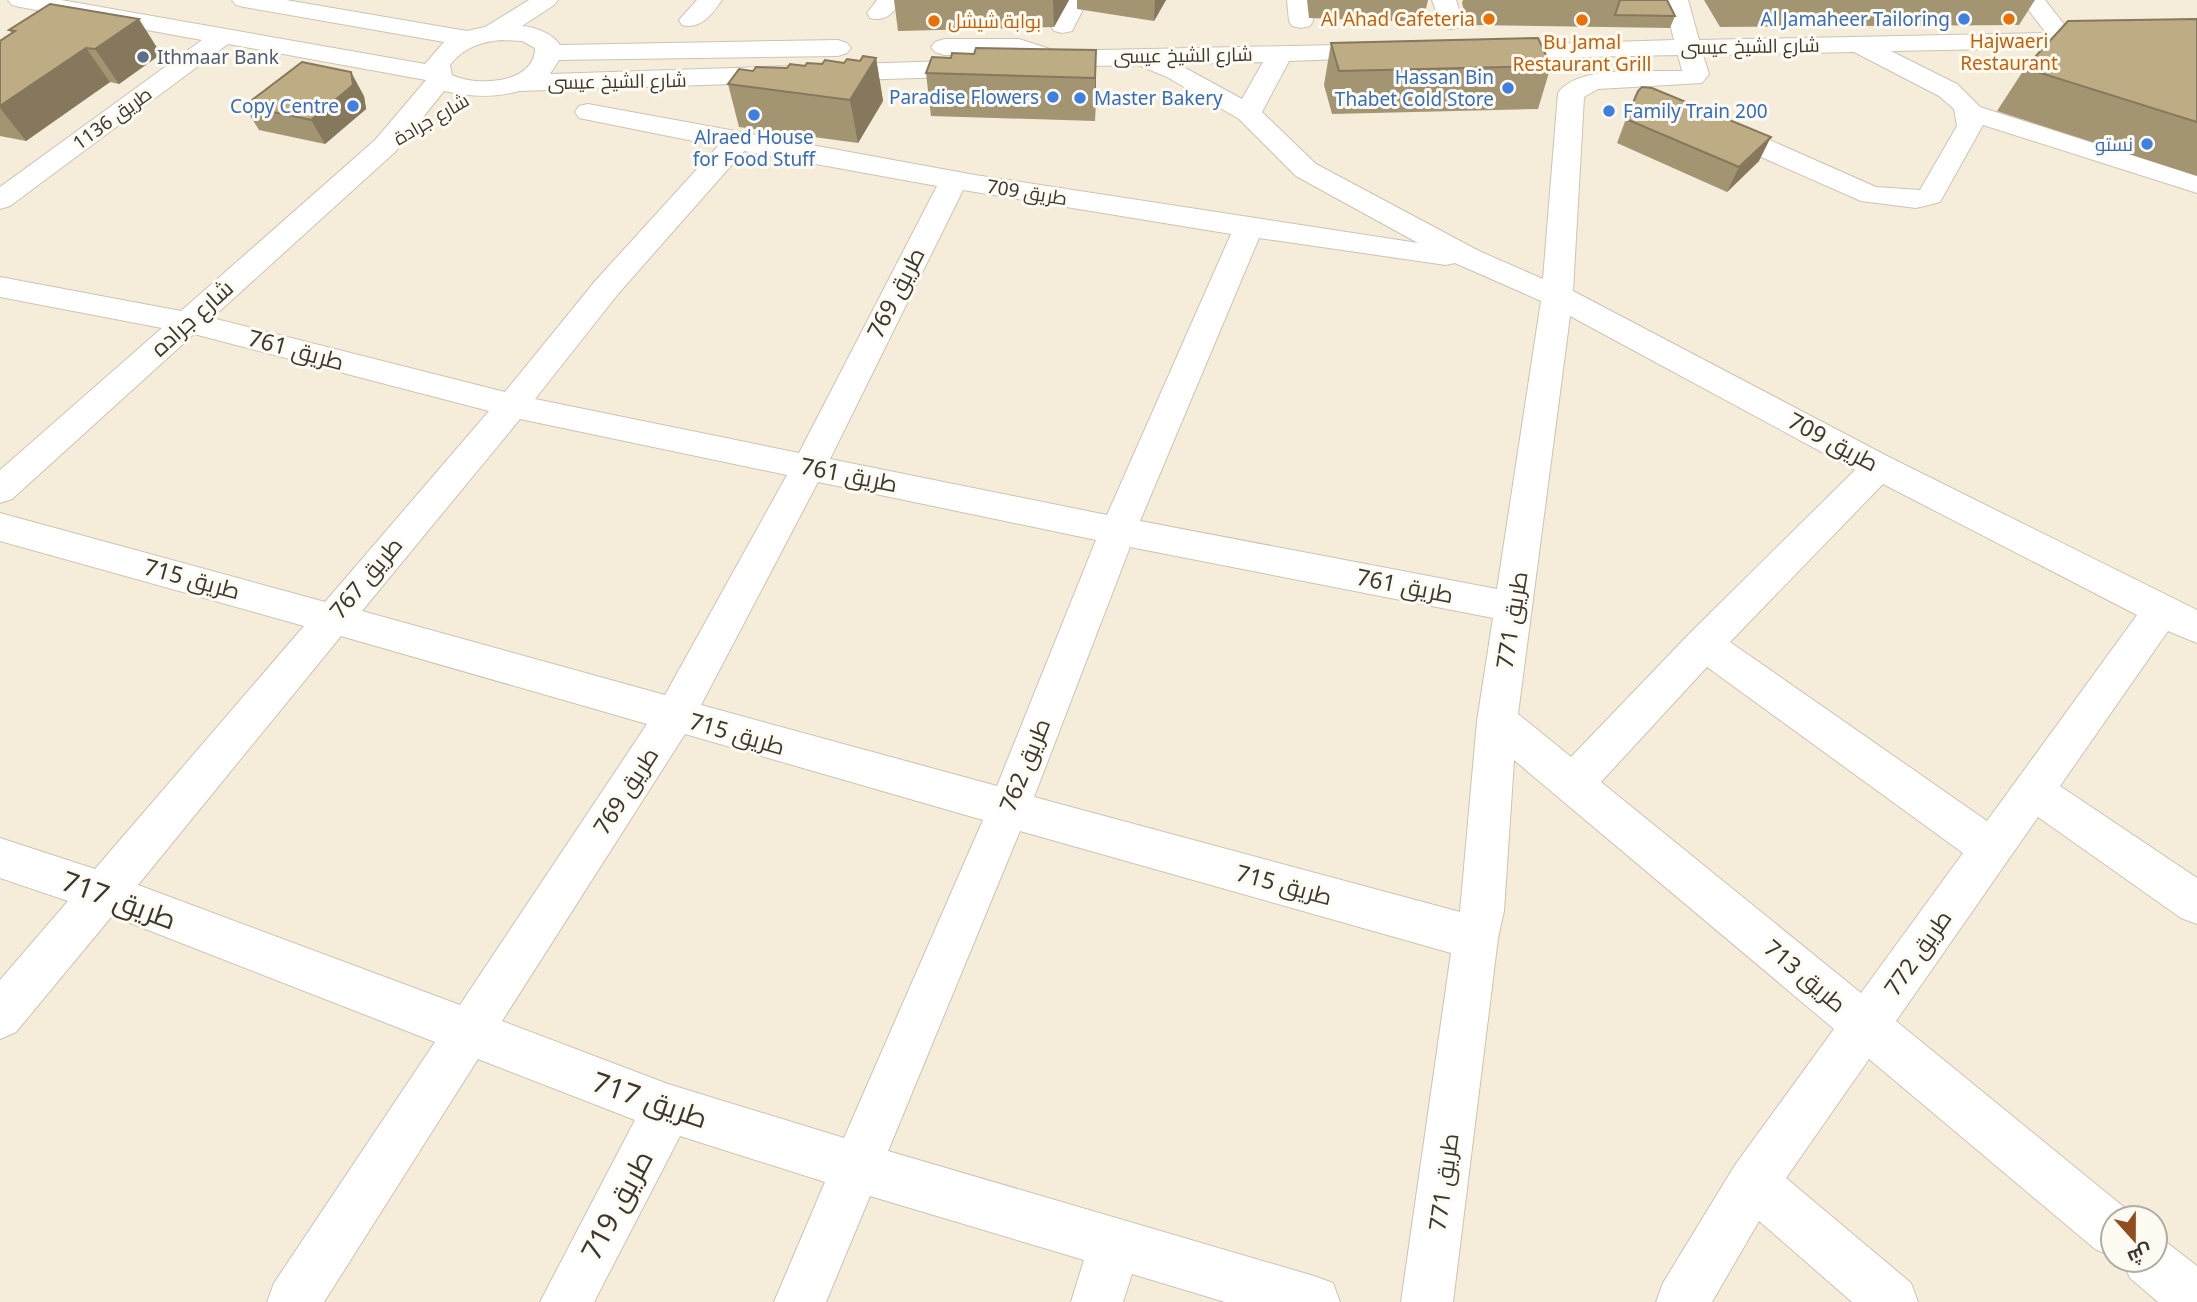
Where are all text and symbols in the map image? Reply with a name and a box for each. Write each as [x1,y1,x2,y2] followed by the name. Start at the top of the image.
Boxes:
[1321,6,1475,32] place label: Al Ahad Cafeteria
[1761,6,1950,32] place label: Al Jamaheer Tailoring
[948,8,1041,34] place label: بوابة شيشل
[1481,11,1497,27] marker: Al Ahad Cafeteria
[1956,11,1972,27] marker: Al Jamaheer Tailoring
[2001,11,2017,27] marker: Hajwaeri Restaurant
[1574,12,1590,28] marker: Bu Jamal Restaurant Grill
[926,13,942,29] marker: بوابة شيشل
[1960,28,2058,76] place label: Hajwaeri Restaurant
[1513,29,1651,77] place label: Bu Jamal Restaurant Grill
[1680,32,1820,61] street label: شارع الشيخ عيسى
[1113,41,1253,70] street label: شارع الشيخ عيسى
[157,44,279,70] place label: Ithmaar Bank
[135,49,151,65] marker: Ithmaar Bank
[1335,64,1494,112] place label: Hassan Bin Thabet Cold Store
[547,67,687,96] street label: شارع الشيخ عيسى
[67,80,157,156] street label: طريق 1136
[1500,80,1516,96] marker: Hassan Bin Thabet Cold Store
[889,84,1039,110] place label: Paradise Flowers
[1094,85,1223,111] place label: Master Bakery
[388,87,474,152] street label: شارع جرادة
[1045,89,1061,105] marker: Paradise Flowers
[1072,90,1088,106] marker: Master Bakery
[230,93,339,119] place label: Copy Centre
[345,98,361,114] marker: Copy Centre
[1623,98,1768,124] place label: Family Train 200
[1601,103,1617,119] marker: Family Train 200
[746,107,762,123] marker: Alraed House for Food Stuff
[693,124,816,172] place label: Alraed House for Food Stuff
[2095,131,2133,157] place label: نستو
[2139,136,2155,152] marker: نستو
[985,173,1069,211] street label: طريق 709
[859,242,932,343] street label: طريق 769
[143,272,240,364] street label: شارع جراده
[245,321,348,377] street label: طريق 761
[1783,404,1884,478] street label: طريق 709
[798,449,900,499] street label: طريق 761
[321,530,409,625] street label: طريق 767
[141,550,244,606] street label: طريق 715
[1354,560,1456,610] street label: طريق 761
[1488,569,1534,671] street label: طريق 771
[686,704,789,762] street label: طريق 715
[991,713,1057,816] street label: طريق 762
[585,741,665,840] street label: طريق 769
[1233,856,1336,912] street label: طريق 715
[57,861,182,937] street label: طريق 717
[1876,903,1958,1002] street label: طريق 772
[1758,931,1853,1019] street label: طريق 713
[588,1062,713,1136] street label: طريق 717
[1420,1131,1466,1233] street label: طريق 771
[571,1143,661,1266] street label: طريق 719
[2099,1204,2169,1274] north arrow
[2124,1238,2156,1271] text: ش

